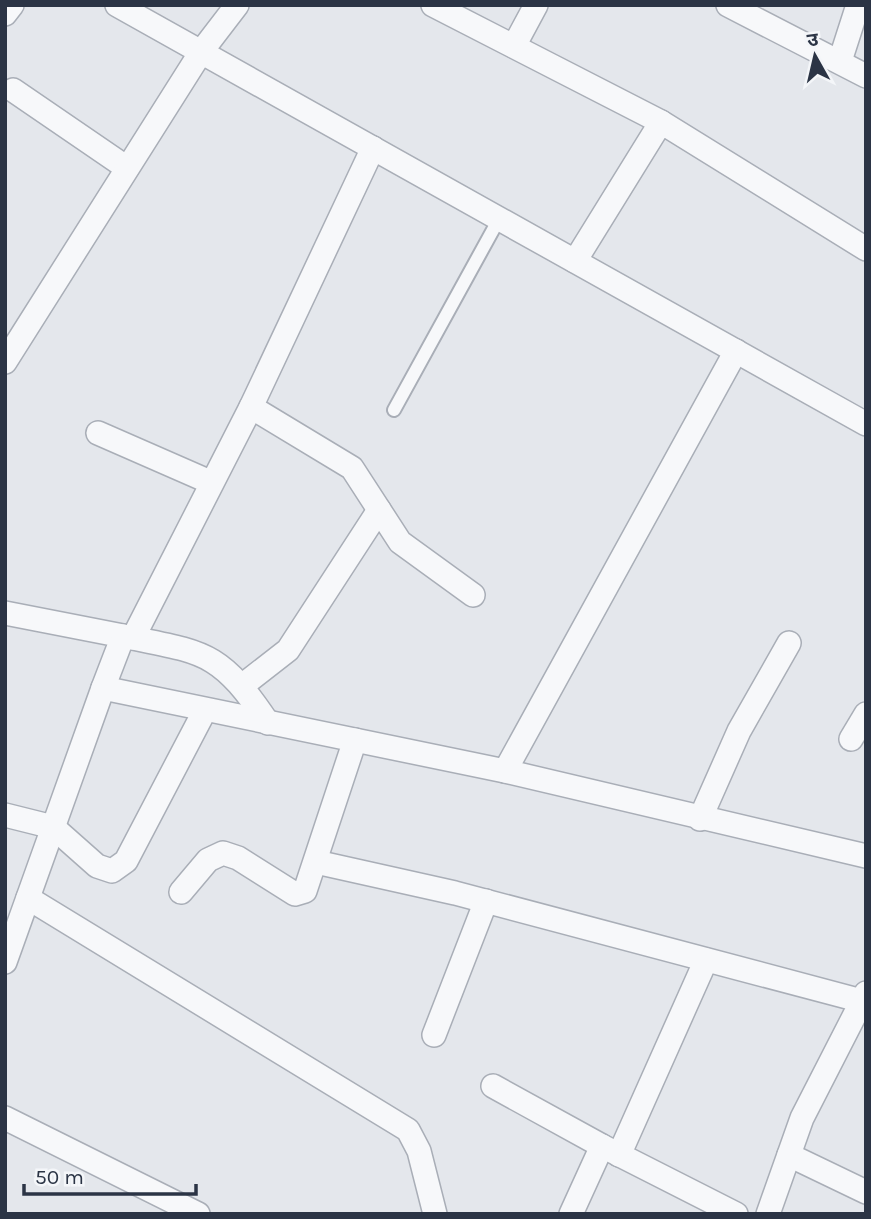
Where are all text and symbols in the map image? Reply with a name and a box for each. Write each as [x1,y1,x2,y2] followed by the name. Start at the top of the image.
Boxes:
[780,21,850,91] north arrow
[806,28,821,52] text: उ
[24,1152,196,1196] scale bar
[35,1165,84,1189] text: 50 m

